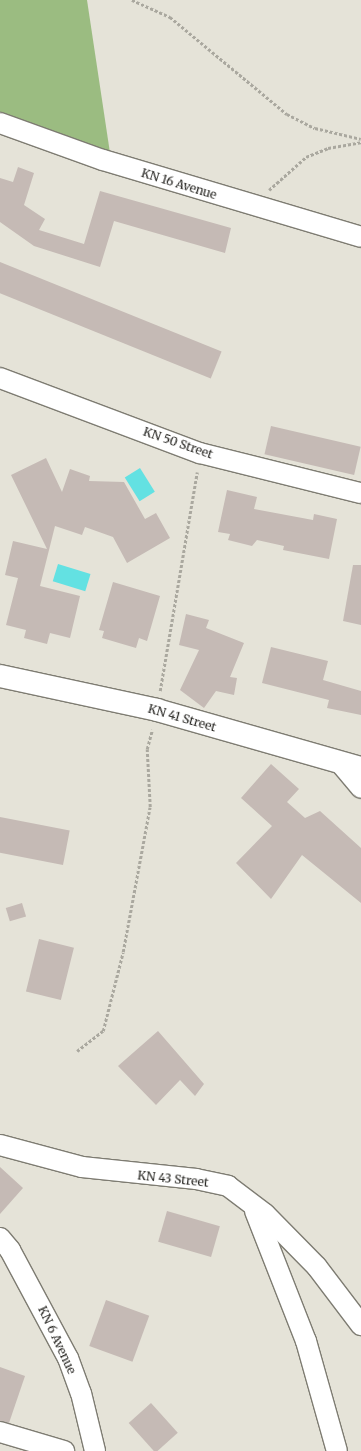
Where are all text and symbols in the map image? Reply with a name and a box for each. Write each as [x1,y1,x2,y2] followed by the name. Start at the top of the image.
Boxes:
[140,166,218,202] street label: KN 16 Avenue
[141,424,215,462] street label: KN 50 Street
[146,701,218,735] street label: KN 41 Street
[137,1168,209,1190] street label: KN 43 Street
[35,1304,79,1376] street label: KN 6 Avenue

